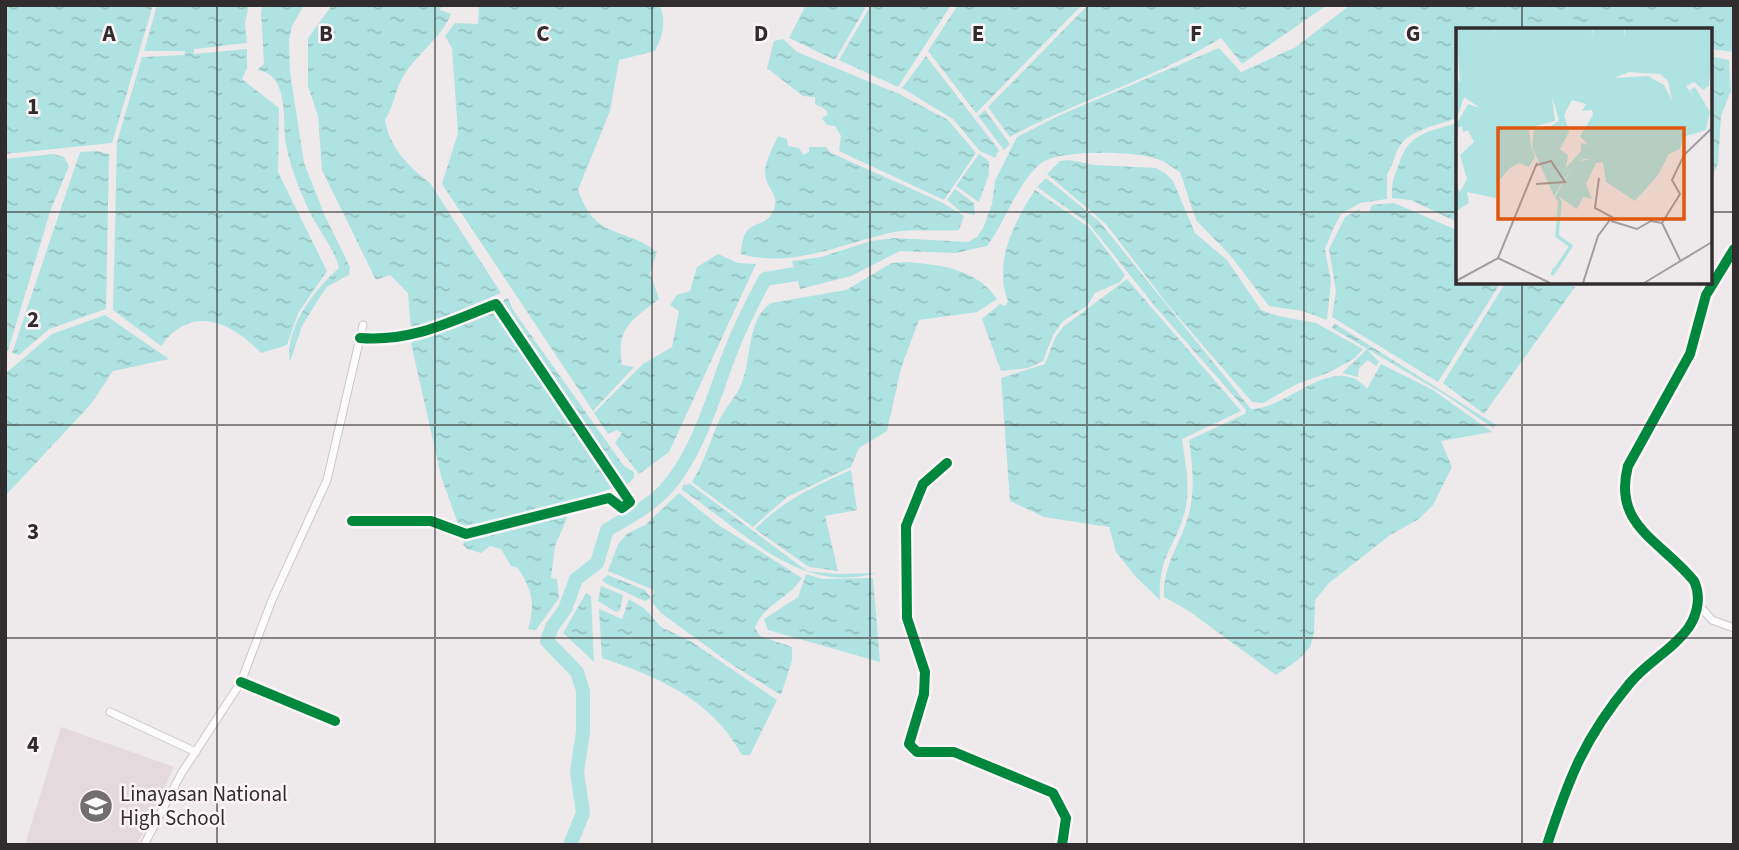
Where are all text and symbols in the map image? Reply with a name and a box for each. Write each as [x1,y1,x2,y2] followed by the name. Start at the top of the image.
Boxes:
[101,17,116,50] text: A
[319,17,333,50] text: B
[536,17,550,50] text: C
[754,17,768,50] text: D
[972,17,984,50] text: E
[1190,17,1202,50] text: F
[1406,17,1420,50] text: G
[1456,28,1711,284] inset map
[27,90,39,123] text: 1
[27,303,39,336] text: 2
[27,515,39,548] text: 3
[27,728,39,761] text: 4
[120,779,287,833] place label: Linayasan National High School
[77,787,115,825] school or university icon: Linayasan National High School

